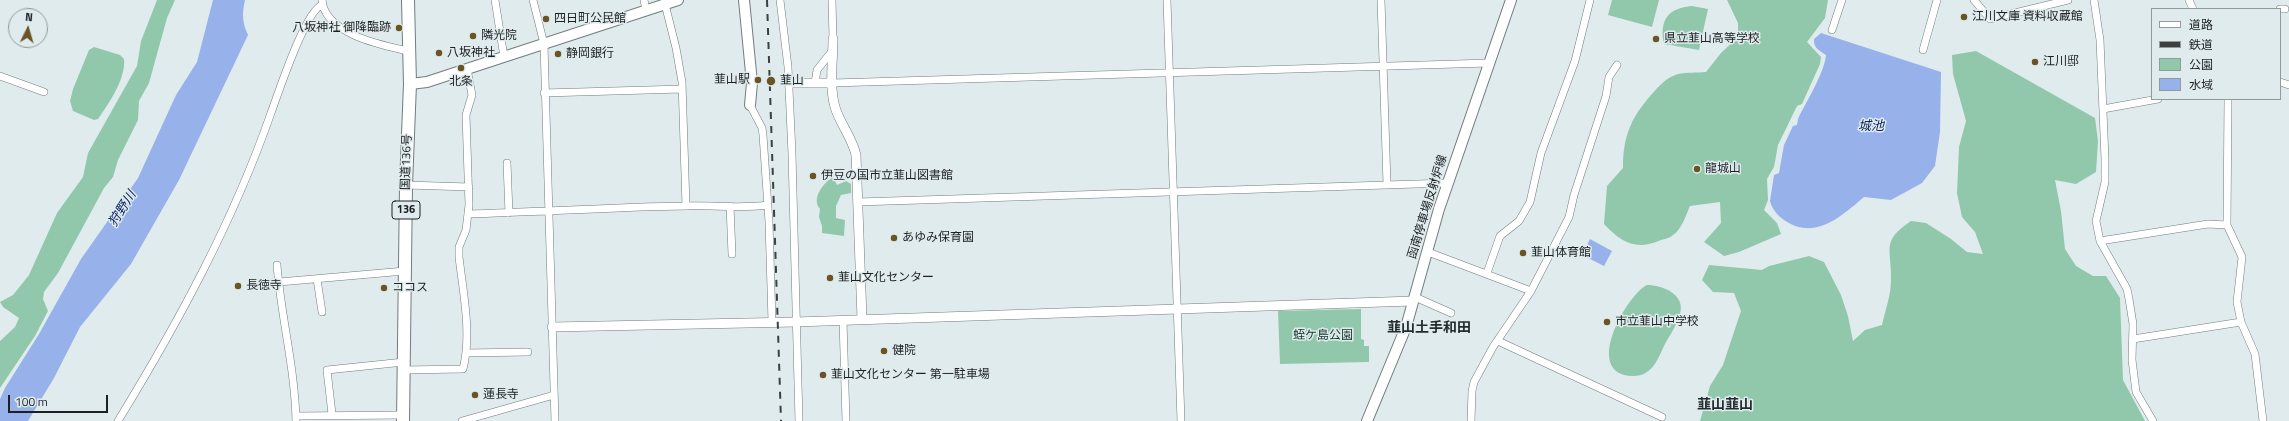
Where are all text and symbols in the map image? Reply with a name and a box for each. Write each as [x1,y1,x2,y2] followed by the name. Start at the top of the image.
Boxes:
[8,8,48,48] north arrow
[2151,8,2281,100] legend
[24,9,33,25] text: N
[1972,10,2083,24] place label: 江川文庫 資料収蔵館
[554,12,626,26] place label: 四日町公民館
[1959,12,1969,22] marker: 江川文庫 資料収蔵館
[541,14,551,24] marker: 四日町公民館
[2189,15,2213,34] text: 道路
[292,21,391,35] place label: 八坂神社 御降臨跡
[394,23,404,33] marker: 八坂神社 御降臨跡
[481,29,517,43] place label: 隣光院
[468,31,478,41] marker: 隣光院
[1664,32,1760,46] place label: 県立韮山高等学校
[1651,34,1661,44] marker: 県立韮山高等学校
[2189,35,2213,54] text: 鉄道
[447,46,495,60] place label: 八坂神社
[566,47,614,61] place label: 静岡銀行
[434,48,444,58] marker: 八坂神社
[553,49,563,59] marker: 静岡銀行
[2043,55,2079,69] place label: 江川邸
[2189,55,2213,74] text: 公園
[2030,57,2040,67] marker: 江川邸
[456,63,466,73] marker: 北条
[714,73,750,87] place label: 韮山駅
[780,74,804,88] place label: 韮山
[449,75,473,89] place label: 北条
[753,75,763,85] marker: 韮山駅
[765,75,777,87] marker: 韮山
[2189,75,2213,94] text: 水域
[1858,119,1884,135] water label: 城池
[399,134,415,190] street label: 国道136号
[1405,153,1451,261] street label: 函南停車場反射炉線
[1705,162,1741,176] place label: 龍城山
[1692,164,1702,174] marker: 龍城山
[821,169,953,183] place label: 伊豆の国市立韮山図書館
[808,171,818,181] marker: 伊豆の国市立韮山図書館
[106,188,140,230] water label: 狩野川
[392,201,420,219] road number: 136
[902,231,974,245] place label: あゆみ保育園
[889,233,899,243] marker: あゆみ保育園
[1531,246,1591,260] place label: 韮山体育館
[1518,248,1528,258] marker: 韮山体育館
[838,271,934,285] place label: 韮山文化センター
[825,273,835,283] marker: 韮山文化センター
[246,279,282,293] place label: 長徳寺
[233,281,243,291] marker: 長徳寺
[392,281,428,295] place label: ココス
[379,283,389,293] marker: ココス
[1615,315,1699,329] place label: 市立韮山中学校
[1602,317,1612,327] marker: 市立韮山中学校
[1387,321,1471,337] district label: 韮山土手和田
[1293,329,1353,343] park label: 蛭ケ島公園
[892,344,916,358] place label: 健院
[879,346,889,356] marker: 健院
[831,368,990,382] place label: 韮山文化センター 第一駐車場
[818,370,828,380] marker: 韮山文化センター 第一駐車場
[10,387,110,413] scale bar
[483,388,519,402] place label: 蓮長寺
[470,390,480,400] marker: 蓮長寺
[15,392,48,411] text: 100 m
[1697,398,1753,414] district label: 韮山韮山

